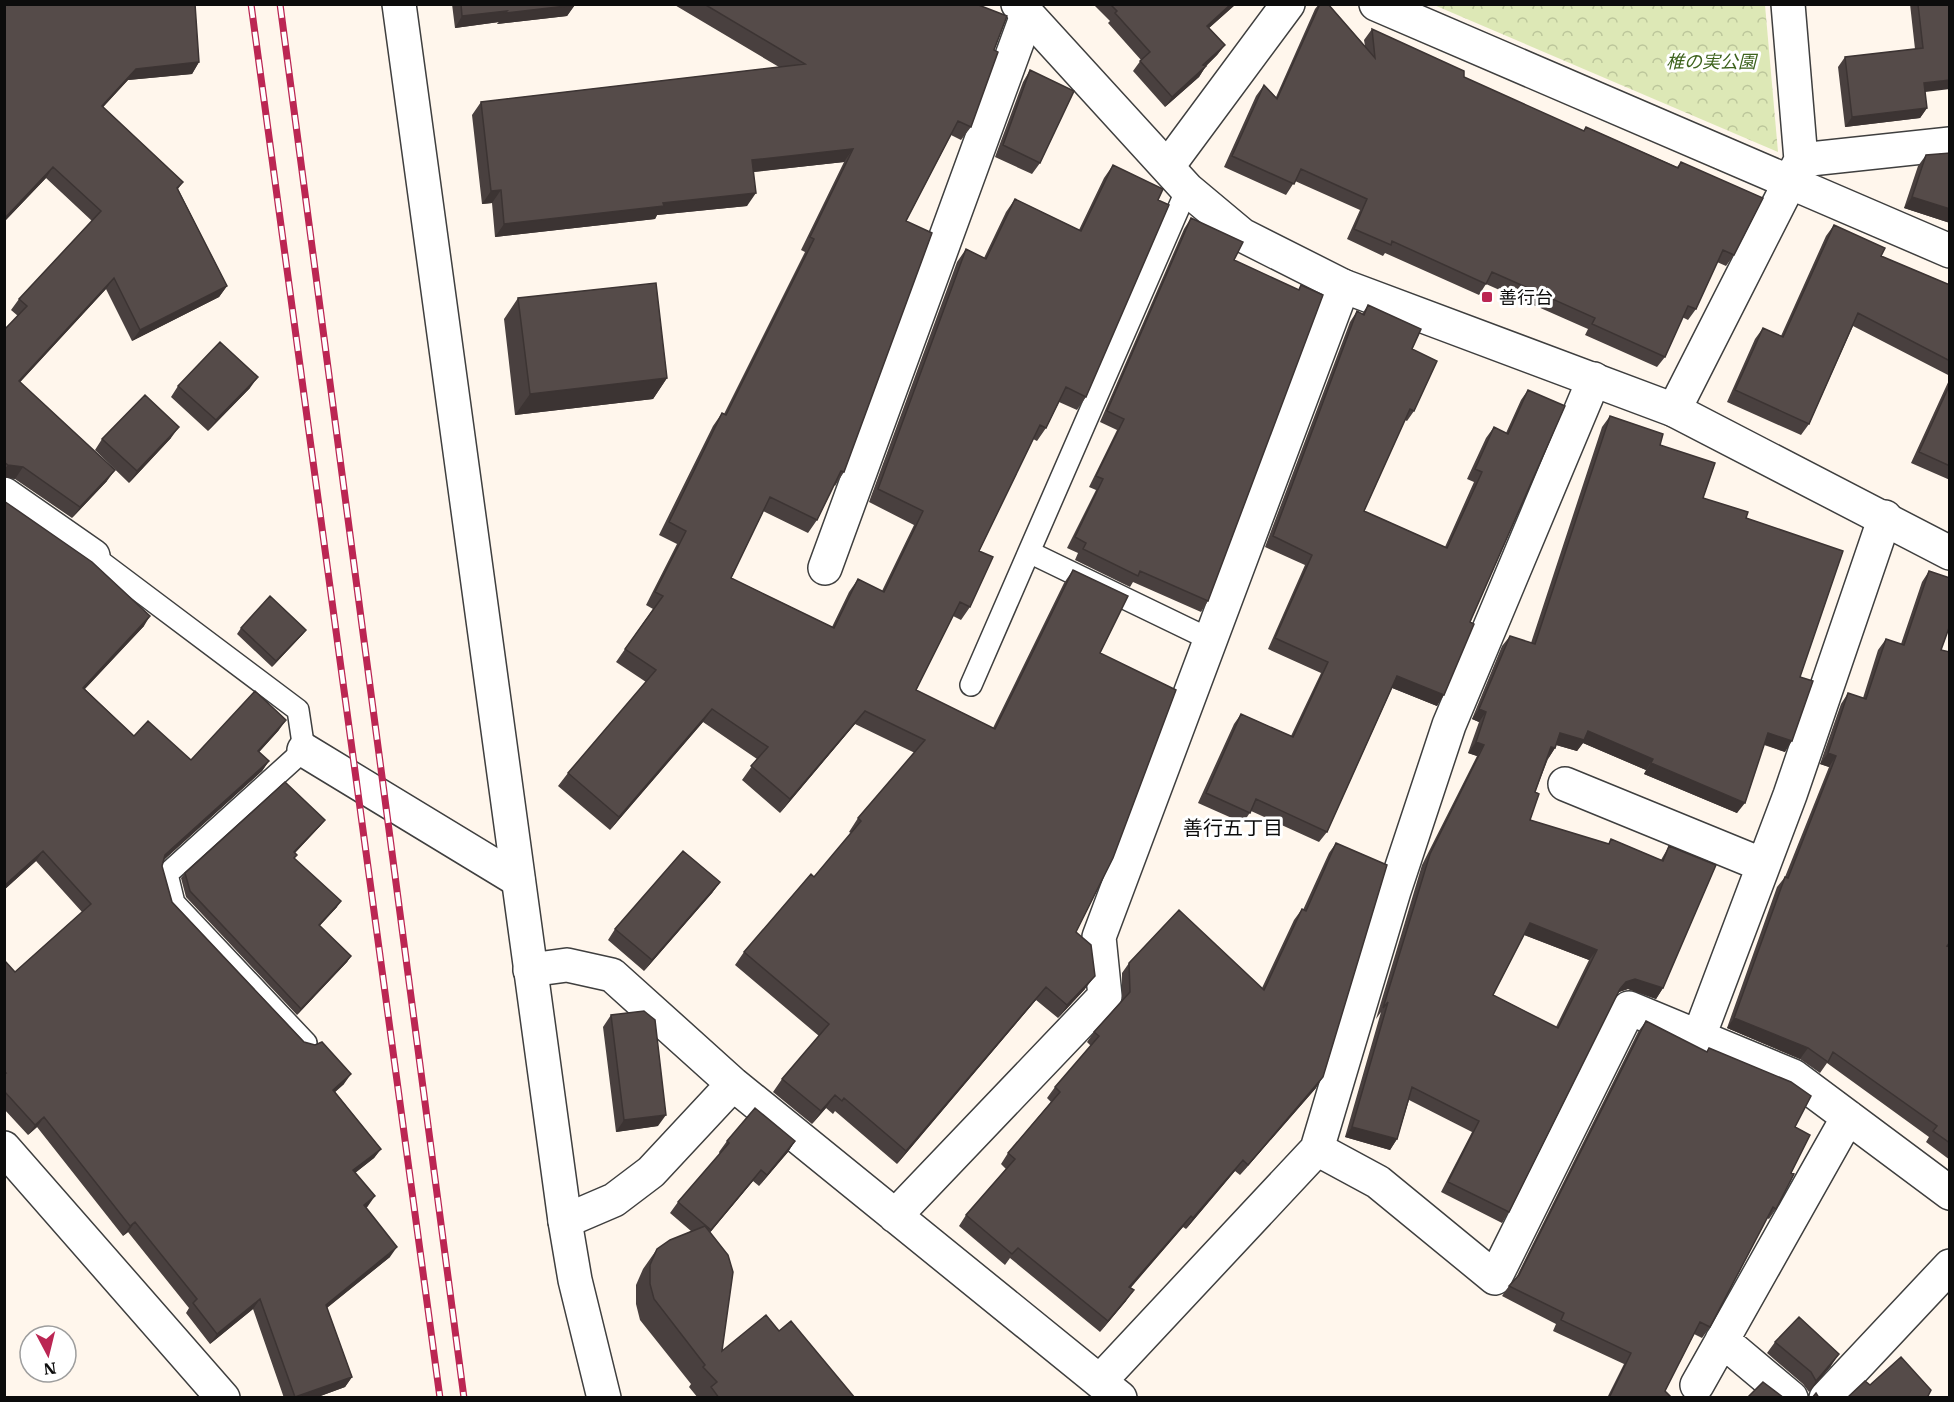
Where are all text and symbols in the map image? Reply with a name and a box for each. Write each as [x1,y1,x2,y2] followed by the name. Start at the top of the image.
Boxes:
[1666,50,1759,73] park label: 椎の実公園
[1499,286,1553,309] place label: 善行台
[1480,290,1494,304] marker: 善行台
[1183,814,1283,841] district label: 善行五丁目
[18,1324,78,1384] north arrow
[42,1358,57,1380] text: N

